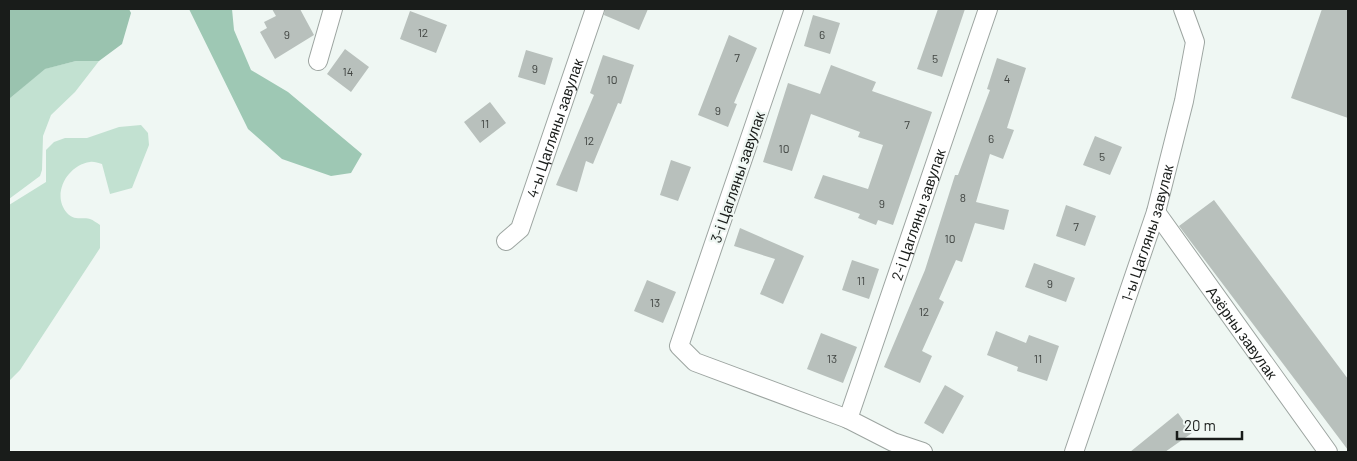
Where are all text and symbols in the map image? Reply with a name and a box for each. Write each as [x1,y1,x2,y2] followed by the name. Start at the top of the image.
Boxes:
[418,25,428,39] house number: 12
[284,27,290,41] house number: 9
[819,27,825,41] house number: 6
[734,50,740,64] house number: 7
[932,51,938,65] house number: 5
[522,56,587,200] street label: 4-ы Цагляны завулак
[532,61,538,75] house number: 9
[343,64,353,78] house number: 14
[1004,71,1010,85] house number: 4
[607,72,617,86] house number: 10
[715,103,721,117] house number: 9
[706,109,768,245] street label: 3-і Цагляны завулак
[481,116,489,130] house number: 11
[904,117,910,131] house number: 7
[988,131,994,145] house number: 6
[584,133,594,147] house number: 12
[779,141,789,155] house number: 10
[887,146,949,283] street label: 2-і Цагляны завулак
[1099,149,1105,163] house number: 5
[1117,162,1177,304] street label: 1-ы Цагляны завулак
[960,190,966,204] house number: 8
[879,196,885,210] house number: 9
[1073,219,1079,233] house number: 7
[945,231,955,245] house number: 10
[857,273,865,287] house number: 11
[1047,276,1053,290] house number: 9
[1203,283,1282,382] street label: Азёрны завулак
[650,295,660,309] house number: 13
[919,304,929,318] house number: 12
[827,351,837,365] house number: 13
[1034,351,1042,365] house number: 11
[1177,408,1242,440] scale bar
[1184,416,1216,434] text: 20 m

